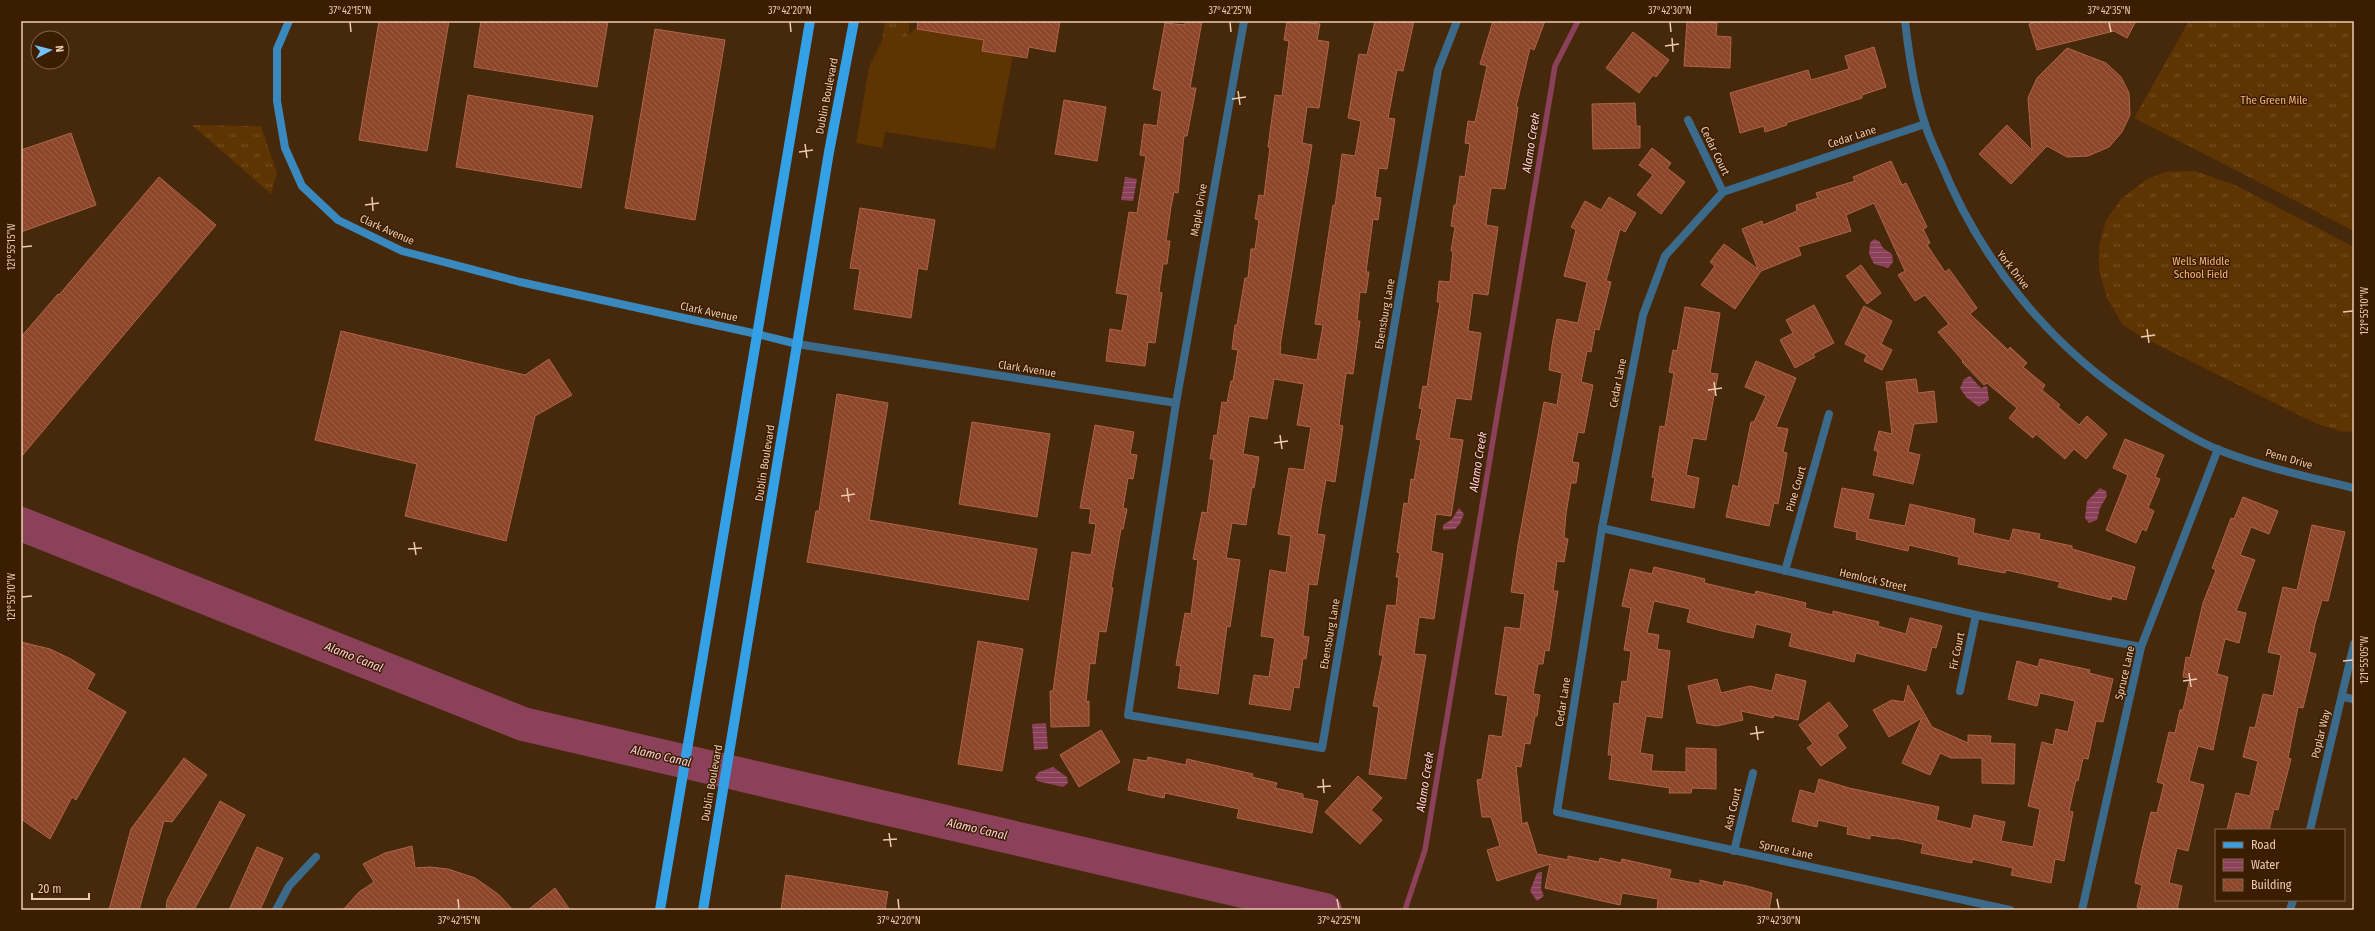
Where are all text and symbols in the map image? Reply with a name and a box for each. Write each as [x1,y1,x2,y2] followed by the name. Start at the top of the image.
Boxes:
[329,5,371,17] text: 37°42'15"N
[768,5,812,17] text: 37°42'20"N
[1209,5,1252,17] text: 37°42'25"N
[1648,5,1692,17] text: 37°42'30"N
[2087,5,2131,17] text: 37°42'35"N
[30,30,70,70] north arrow
[53,45,66,53] text: N
[813,57,841,135] street label: Dublin Boulevard
[2241,94,2307,107] park label: The Green Mile
[1519,112,1543,175] water label: Alamo Creek
[1826,123,1878,151] street label: Cedar Lane
[1698,124,1733,178] street label: Cedar Court
[1188,183,1210,237] street label: Maple Drive
[358,212,416,248] street label: Clark Avenue
[6,223,18,271] text: 121°55'15"W
[1994,248,2032,292] street label: York Drive
[2172,255,2230,281] park label: Wells Middle School Field
[1372,278,1398,350] street label: Ebensburg Lane
[2359,287,2371,335] text: 121°55'10"W
[679,300,739,324] street label: Clark Avenue
[1607,357,1629,409] street label: Cedar Lane
[997,358,1057,380] street label: Clark Avenue
[753,424,777,502] street label: Dublin Boulevard
[1466,431,1490,494] water label: Alamo Creek
[2264,446,2314,472] street label: Penn Drive
[1783,464,1809,513] street label: Pine Court
[1838,566,1908,594] street label: Hemlock Street
[6,573,18,621] text: 121°55'10"W
[1317,598,1343,670] street label: Ebensburg Lane
[1947,631,1967,671] street label: Fir Court
[2359,635,2371,684] text: 121°55'05"W
[322,639,385,675] water label: Alamo Canal
[2112,645,2138,701] street label: Spruce Lane
[1553,676,1573,728] street label: Cedar Lane
[2309,708,2333,760] street label: Poplar Way
[629,742,693,770] water label: Alamo Canal
[699,744,725,822] street label: Dublin Boulevard
[1413,751,1437,814] water label: Alamo Creek
[1722,786,1744,832] street label: Ash Court
[945,815,1009,843] water label: Alamo Canal
[2215,829,2345,901] legend
[1758,838,1814,862] street label: Spruce Lane
[2251,838,2276,852] text: Road
[2251,858,2280,872] text: Water
[32,875,89,901] scale bar
[2251,878,2292,892] text: Building
[38,882,62,896] text: 20 m
[438,915,480,927] text: 37°42'15"N
[877,915,921,927] text: 37°42'20"N
[1318,915,1361,927] text: 37°42'25"N
[1757,915,1801,927] text: 37°42'30"N

